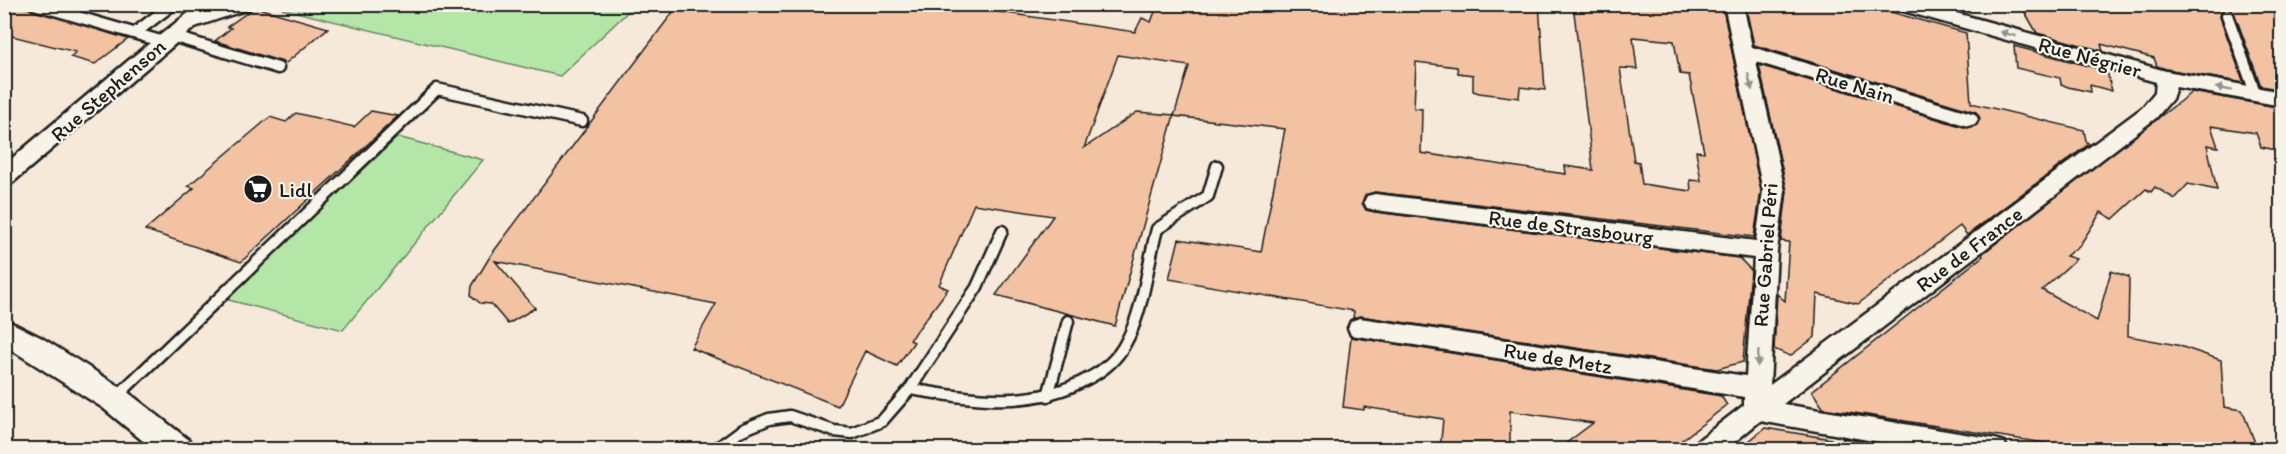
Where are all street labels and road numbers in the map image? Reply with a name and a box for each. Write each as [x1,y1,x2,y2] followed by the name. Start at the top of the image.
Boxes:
[2036,31,2145,83] street label: Rue Négrier
[45,33,171,147] street label: Rue Stephenson
[1812,61,1898,109] street label: Rue Nain
[1747,182,1783,328] street label: Rue Gabriel Péri
[1911,201,2027,297] street label: Rue de France
[1487,204,1655,250] street label: Rue de Strasbourg
[1502,337,1614,379] street label: Rue de Metz

